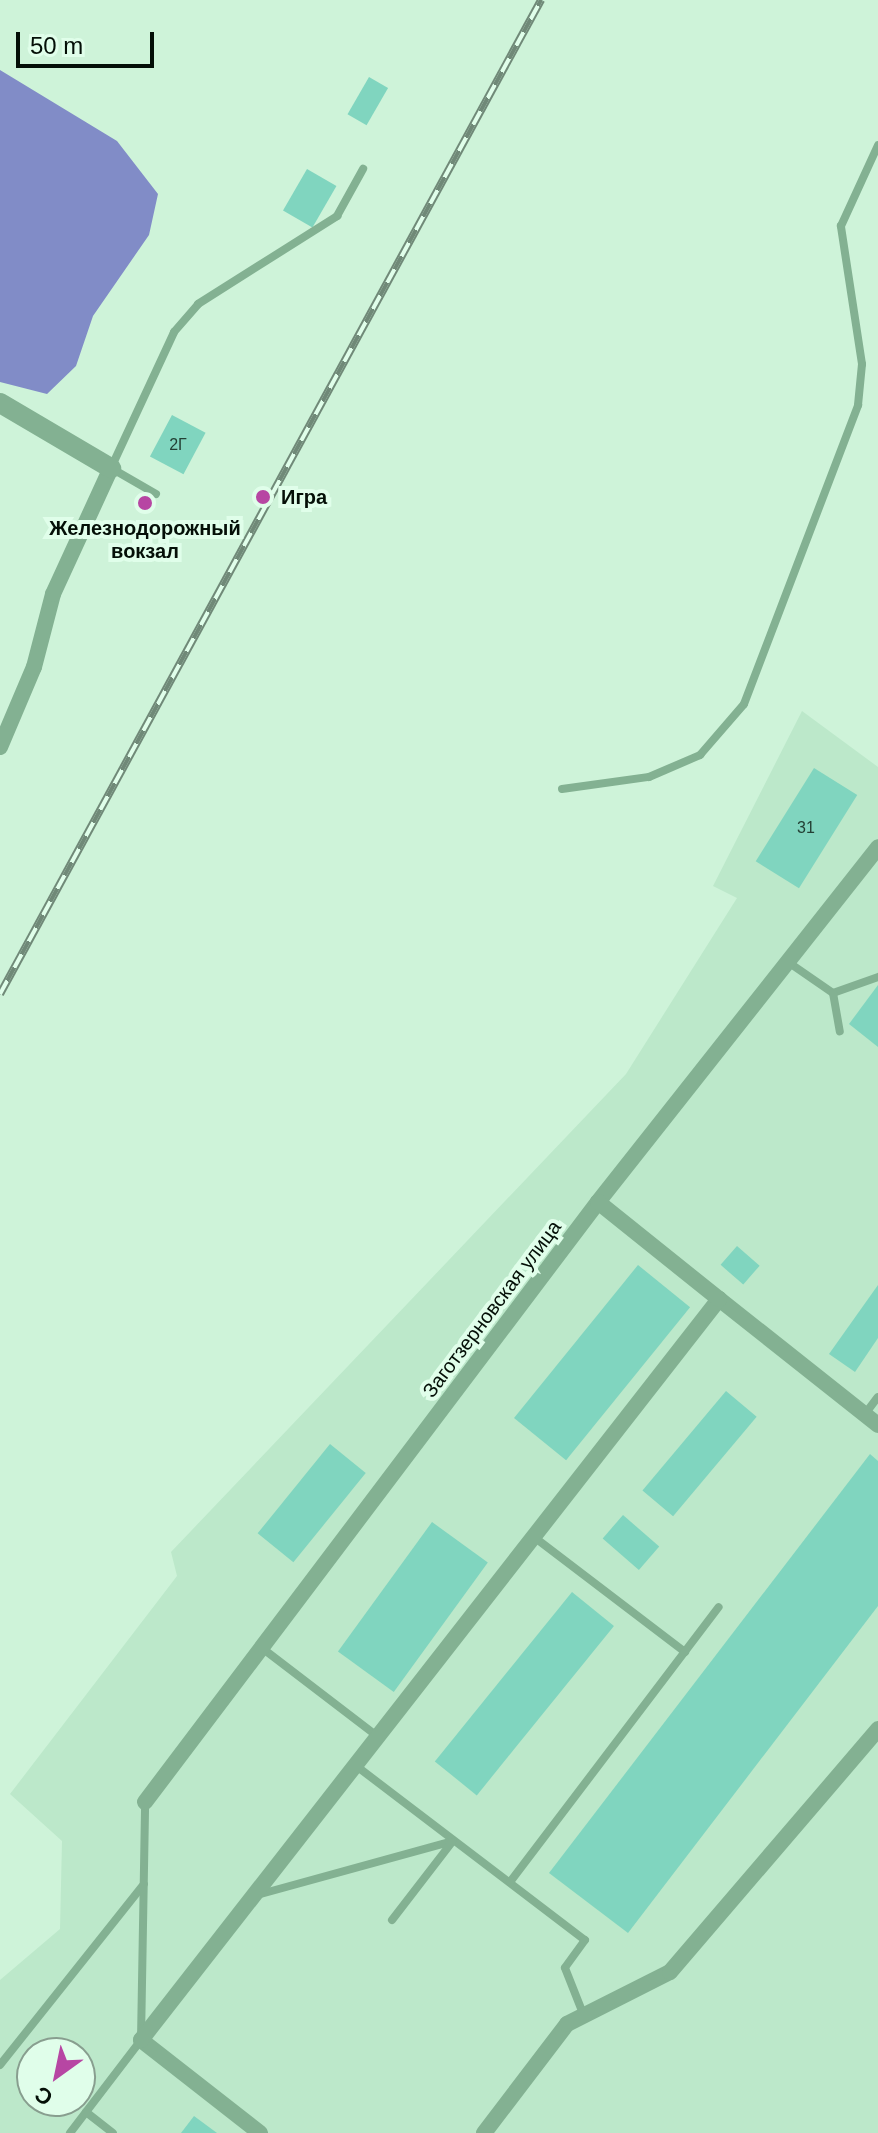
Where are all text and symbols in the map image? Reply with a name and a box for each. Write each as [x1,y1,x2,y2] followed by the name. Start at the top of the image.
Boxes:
[20,16,158,66] scale bar
[30,32,83,59] text: 50 m
[169,435,187,455] house number: 2Г
[281,485,327,509] place label: Игра
[252,486,274,508] marker: Игра
[136,494,154,512] marker: Железнодорожный вокзал
[49,516,241,563] place label: Железнодорожный вокзал
[797,818,815,838] house number: 31
[418,1216,566,1402] street label: Заготзерновская улица
[16,2037,96,2117] north arrow
[30,2081,57,2111] text: С

